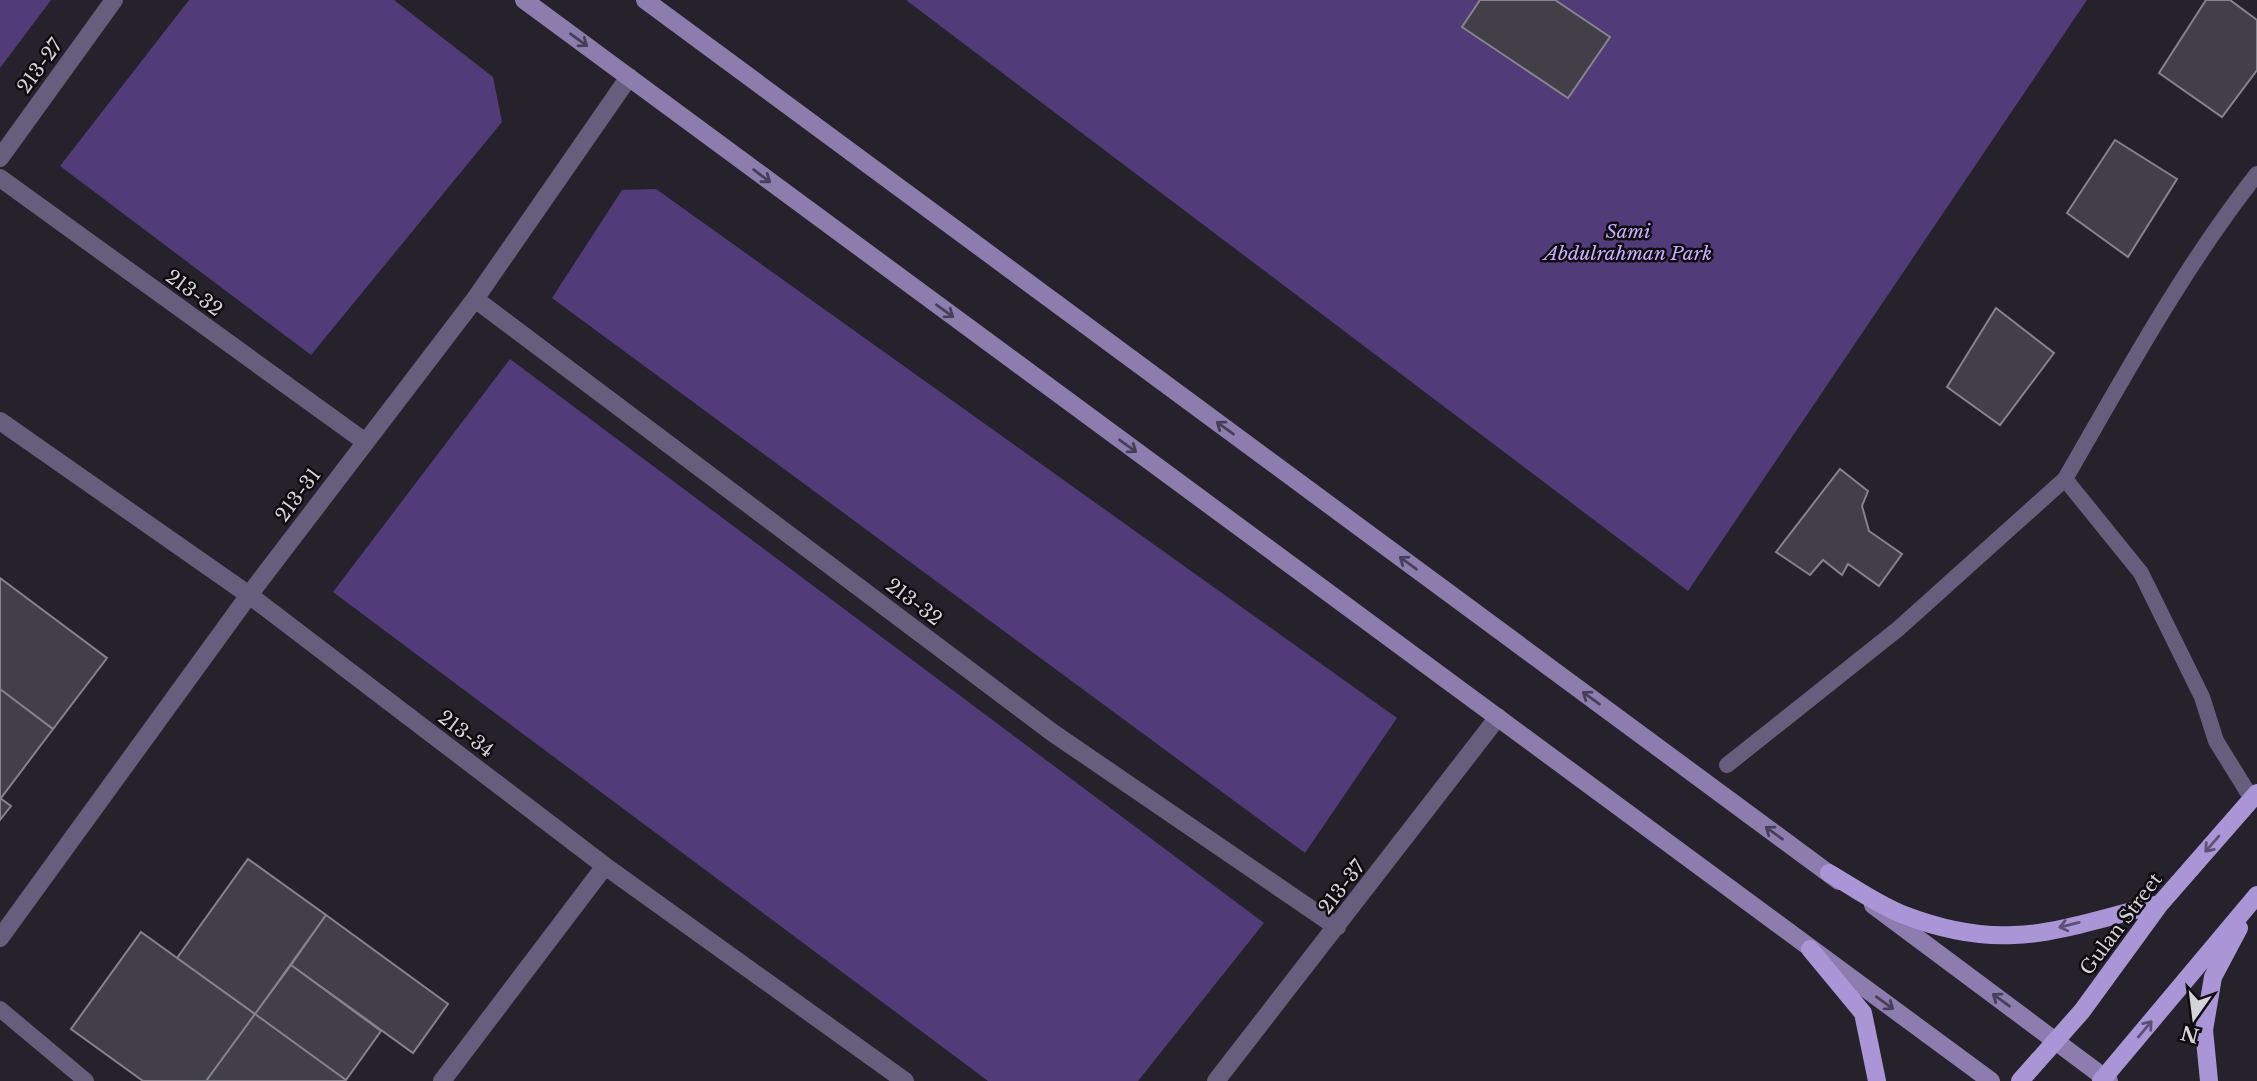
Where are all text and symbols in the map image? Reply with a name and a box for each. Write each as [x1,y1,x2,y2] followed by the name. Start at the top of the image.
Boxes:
[569,33,588,48] one-way arrow
[12,34,68,98] street label: 213-27
[752,169,771,183] one-way arrow
[1541,220,1712,265] park label: Sami Abdulrahman Park
[161,265,227,321] street label: 213-32
[935,304,954,318] one-way arrow
[1216,420,1235,435] one-way arrow
[1118,439,1137,453] one-way arrow
[271,464,325,526] street label: 213-31
[1399,556,1418,570] one-way arrow
[881,574,947,630] street label: 213-32
[1582,691,1601,705] one-way arrow
[434,706,498,762] street label: 213-34
[1765,826,1784,841] one-way arrow
[2204,835,2220,853] one-way arrow
[1314,855,1370,918] street label: 213-37
[2075,868,2167,980] street label: Gulan Street
[2058,919,2081,932] one-way arrow
[2159,983,2229,1053] north arrow
[1992,993,2011,1007] one-way arrow
[1875,996,1894,1011] one-way arrow
[2138,1020,2153,1038] one-way arrow
[2178,1021,2201,1047] text: N

